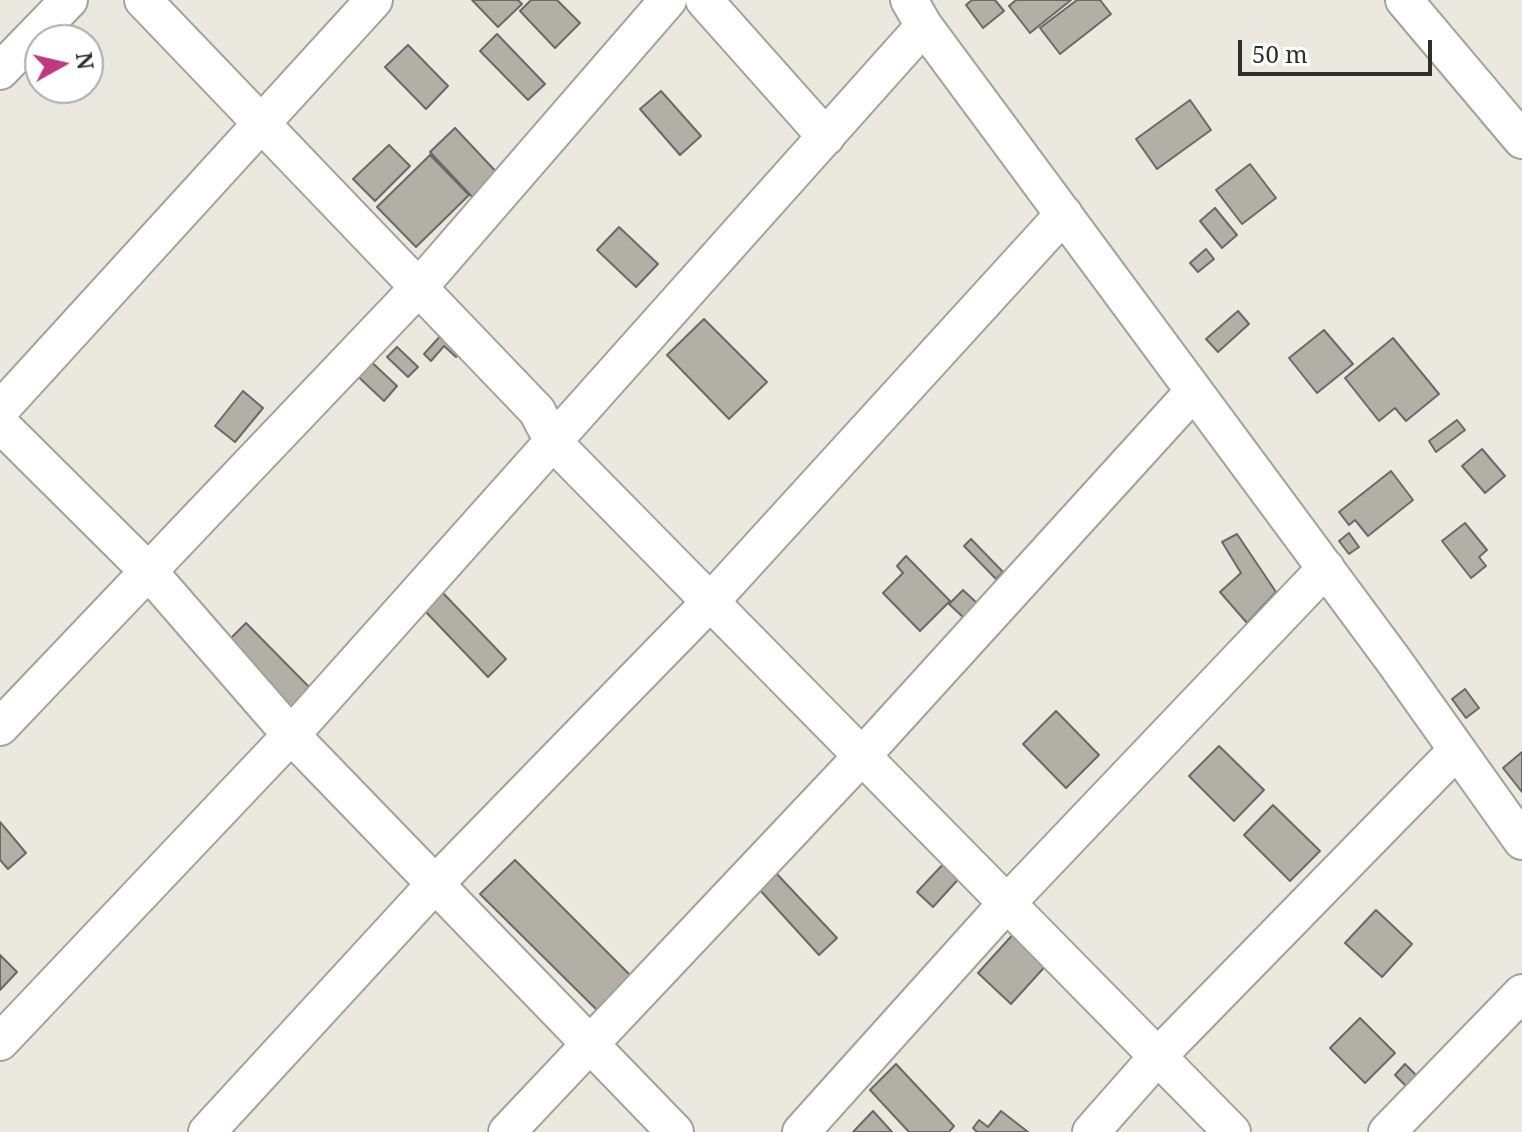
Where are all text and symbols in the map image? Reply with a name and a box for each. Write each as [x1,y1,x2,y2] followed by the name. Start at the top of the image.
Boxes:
[24,24,104,104] north arrow
[1242,24,1436,74] scale bar
[1252,37,1308,70] text: 50 m
[70,50,102,72] text: N

